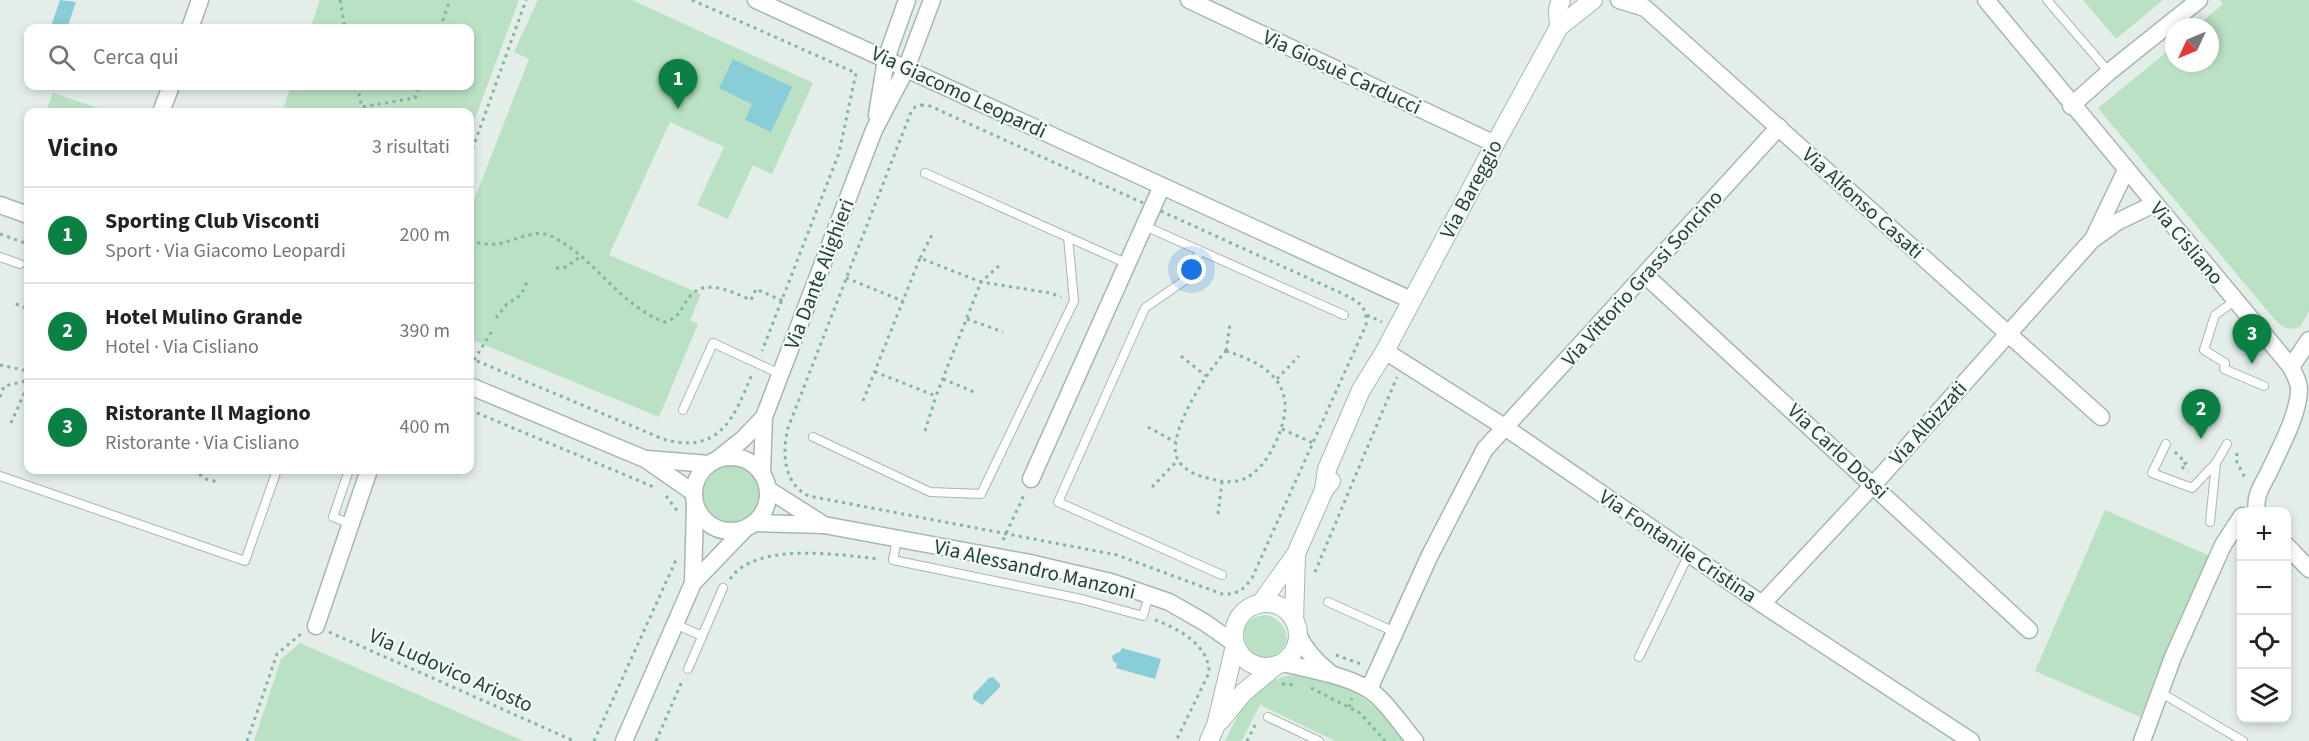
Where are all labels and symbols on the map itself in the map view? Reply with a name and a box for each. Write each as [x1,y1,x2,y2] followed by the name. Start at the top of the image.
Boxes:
[2165,18,2219,72] north arrow
[1258,22,1426,122] street label: Via Giosuè Carducci
[866,38,1052,146] street label: Via Giacomo Leopardi
[658,60,698,109] pin: 1
[1432,134,1510,244] street label: Via Bareggio
[1796,140,1930,266] street label: Via Alfonso Casati
[1554,183,1730,373] street label: Via Vittorio Grassi Soncino
[776,194,862,354] street label: Via Dante Alighieri
[2143,195,2231,291] street label: Via Cisliano
[1177,255,1206,284] your location
[2232,314,2272,364] pin: 3
[1882,374,1974,472] street label: Via Albizzati
[2182,390,2220,439] pin: 2
[1781,396,1895,506] street label: Via Carlo Dossi
[1593,482,1763,610] street label: Via Fontanile Cristina
[931,531,1139,607] street label: Via Alessandro Manzoni
[364,620,538,720] street label: Via Ludovico Ariosto

